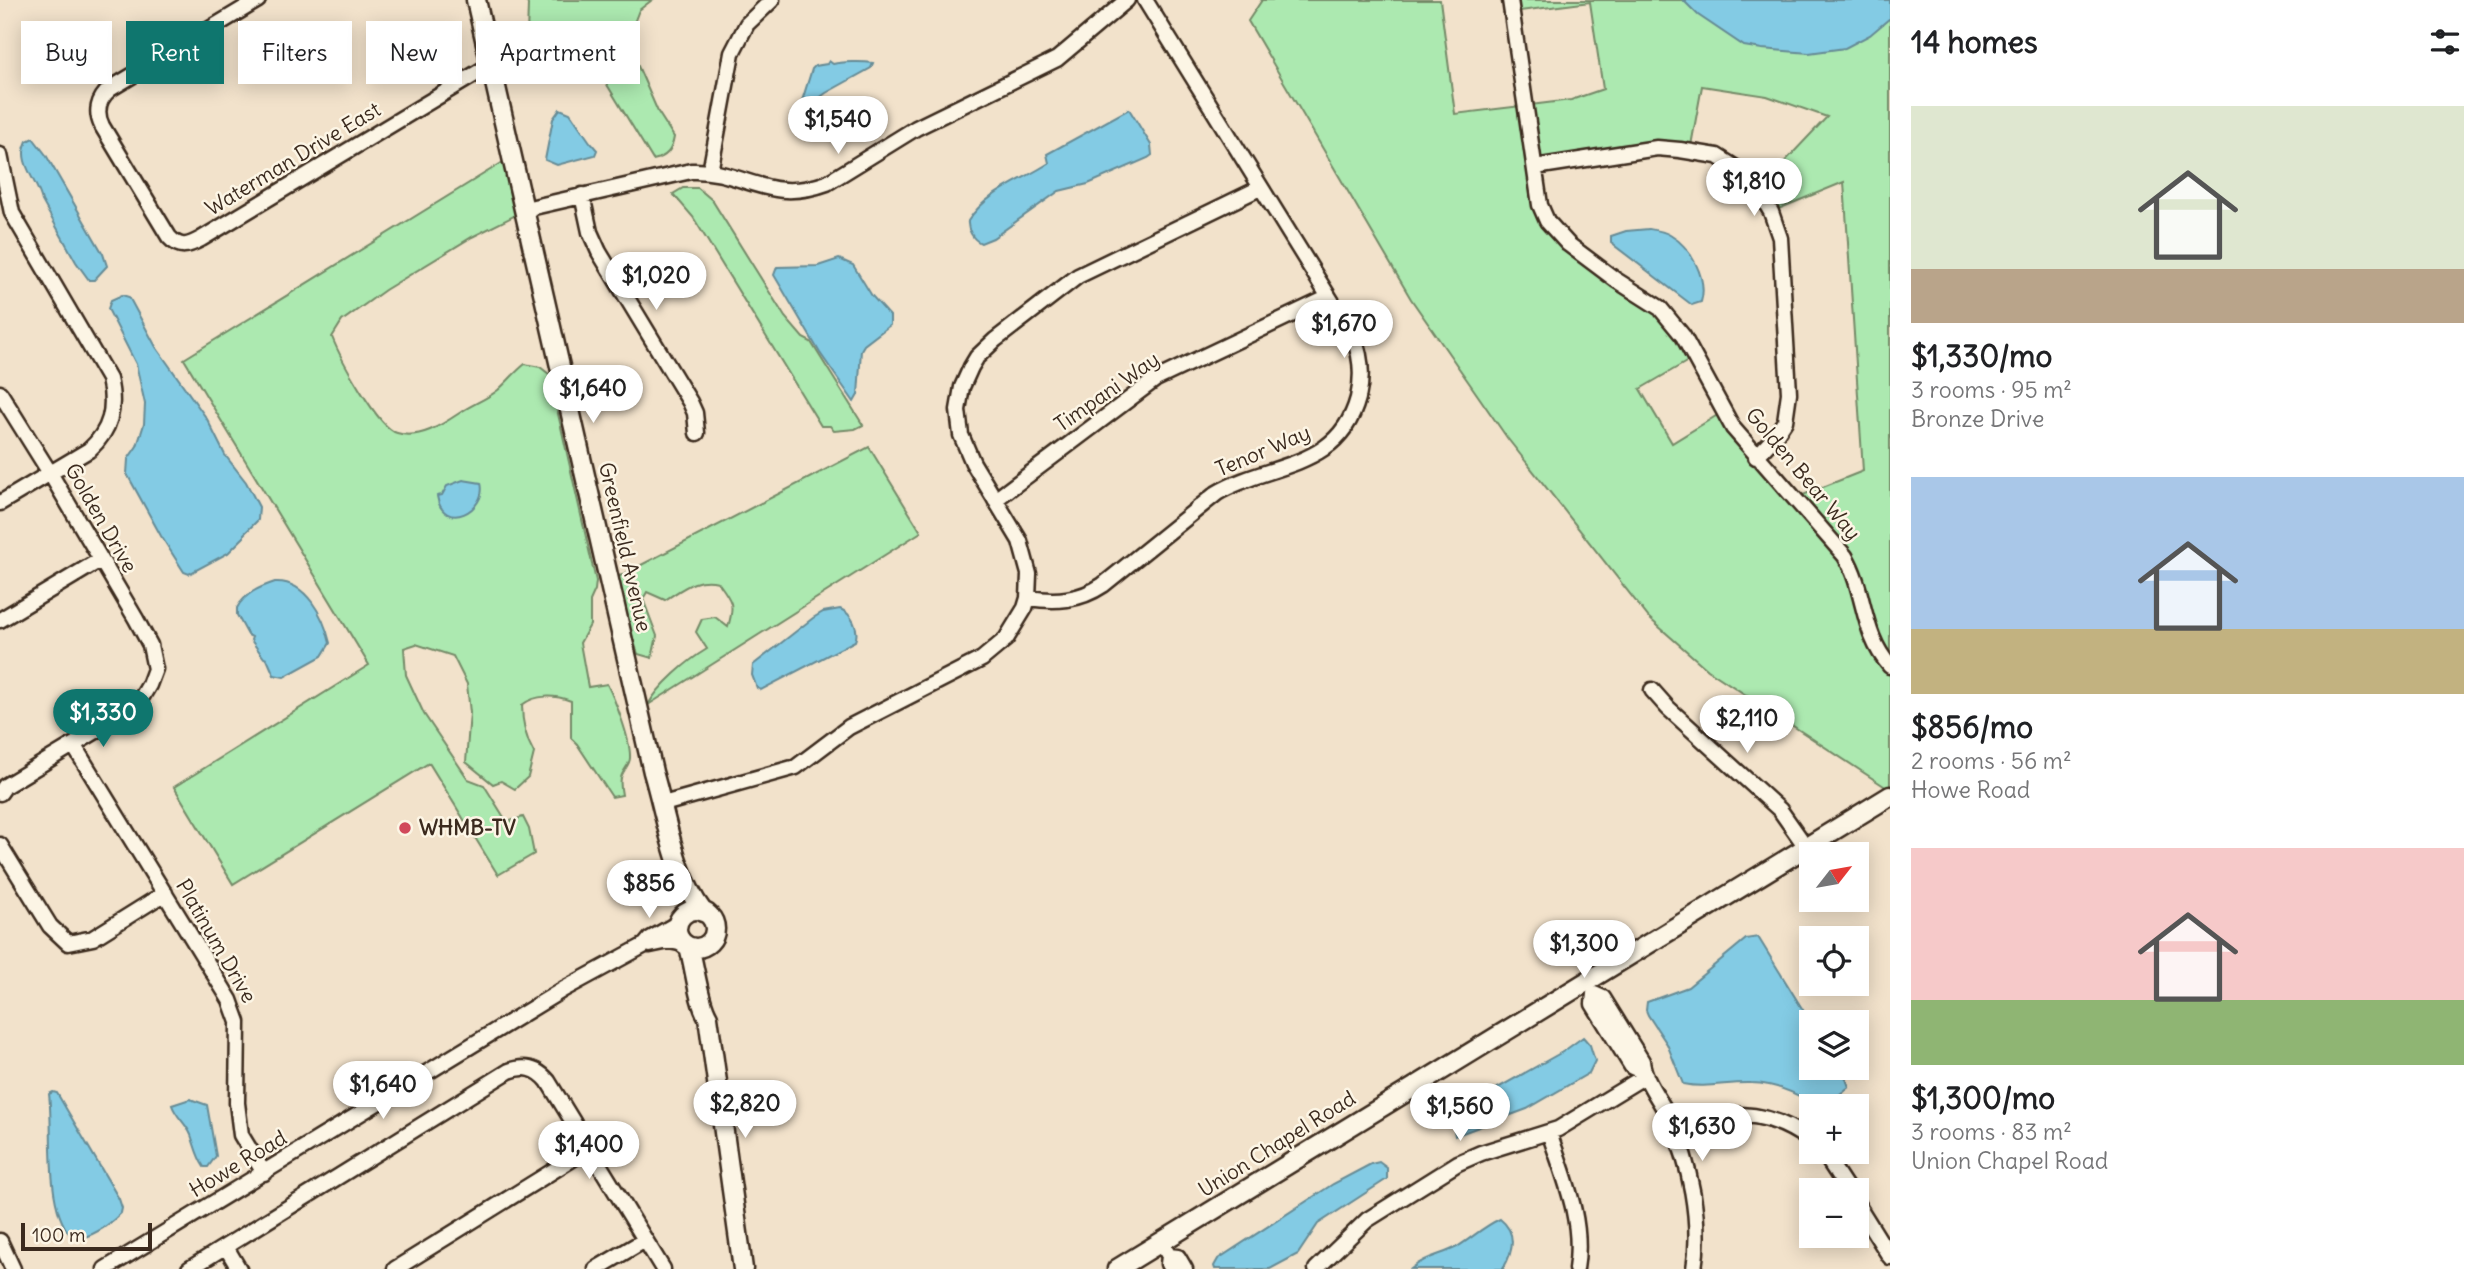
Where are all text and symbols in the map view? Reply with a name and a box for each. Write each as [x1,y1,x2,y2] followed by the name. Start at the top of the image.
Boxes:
[21,21,112,84] chip: Buy
[126,21,224,84] chip: Rent
[238,21,352,84] chip: Filters
[366,21,462,84] chip: New
[476,21,640,84] chip: Apartment
[1911,23,2038,61] text: 14 homes
[2426,23,2464,61] icon: filters
[200,95,385,222] street label: Waterman Drive East
[781,96,895,156] pin: $1,540
[804,104,872,133] text: $1,540
[2125,152,2251,278] icon: home
[1697,158,1811,218] pin: $1,810
[1722,166,1786,195] text: $1,810
[599,252,713,312] pin: $1,020
[621,260,691,289] text: $1,020
[1287,300,1401,360] pin: $1,670
[1311,308,1377,337] text: $1,670
[1911,337,2052,375] text: $1,330/mo
[1049,346,1164,438] street label: Timpani Way
[536,366,650,425] pin: $1,640
[559,373,627,402] text: $1,640
[1911,375,2072,404] text: 3 rooms · 95 m²
[1740,402,1867,546] street label: Golden Bear Way
[1911,404,2044,433] text: Bronze Drive
[1211,418,1314,483] street label: Tenor Way
[59,458,144,577] street label: Golden Drive
[593,460,658,634] street label: Greenfield Avenue
[2125,523,2251,649] icon: home
[46,690,160,749] pin: $1,330
[1690,696,1804,755] pin: $2,110
[69,697,137,726] text: $1,330
[1716,703,1778,732] text: $2,110
[1911,708,2033,746] text: $856/mo
[1911,746,2072,775] text: 2 rooms · 56 m²
[1911,775,2030,804] text: Howe Road
[419,814,516,841] place label: WHMB-TV
[397,820,413,836] marker: WHMB-TV
[1799,842,1869,912] north arrow
[1799,842,1869,1248] map controls
[608,860,690,920] pin: $856
[623,868,675,897] text: $856
[170,874,263,1007] street label: Platinum Drive
[2125,894,2251,1020] icon: home
[1527,920,1641,980] pin: $1,300
[1799,926,1869,996] button: locate
[1549,928,1619,957] text: $1,300
[1799,1010,1869,1080] button: layers
[326,1062,440,1121] pin: $1,640
[349,1069,417,1098] text: $1,640
[1911,1079,2055,1117] text: $1,300/mo
[688,1080,802,1140] pin: $2,820
[1193,1084,1360,1203] street label: Union Chapel Road
[1403,1084,1517,1143] pin: $1,560
[709,1088,781,1117] text: $2,820
[1426,1091,1494,1120] text: $1,560
[1799,1094,1869,1164] button: +
[1645,1104,1759,1163] pin: $1,630
[1668,1111,1736,1140] text: $1,630
[1911,1117,2072,1146] text: 3 rooms · 83 m²
[532,1122,646,1181] pin: $1,400
[184,1124,291,1203] street label: Howe Road
[554,1129,624,1158] text: $1,400
[1911,1146,2108,1175] text: Union Chapel Road
[1799,1178,1869,1248] button: −
[21,1220,152,1252] scale bar
[32,1223,86,1247] text: 100 m

